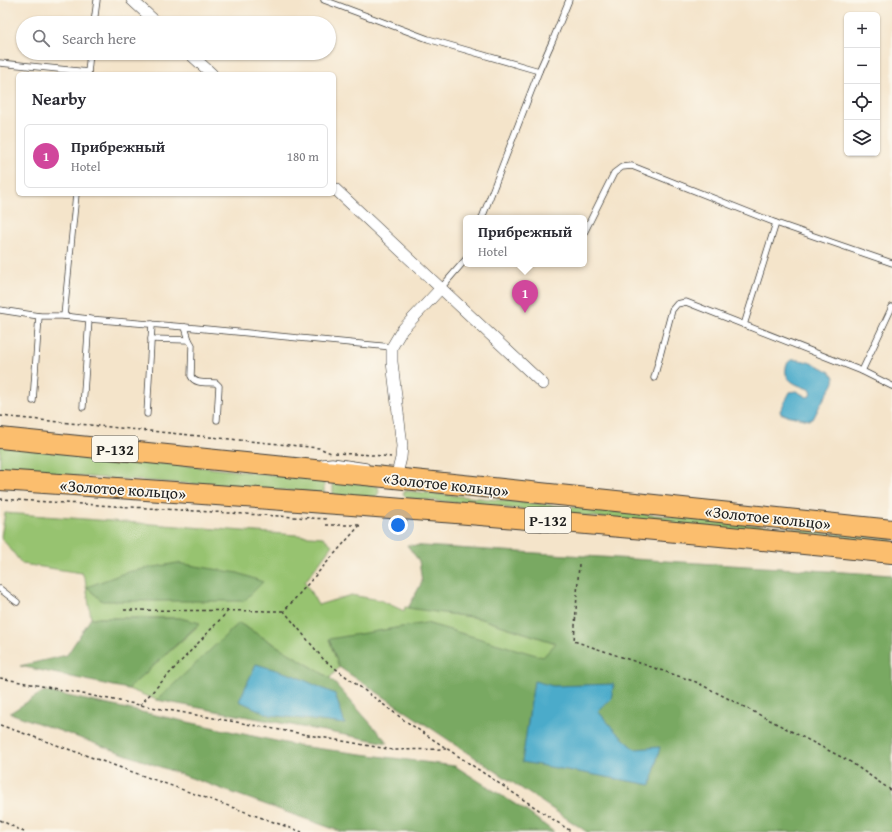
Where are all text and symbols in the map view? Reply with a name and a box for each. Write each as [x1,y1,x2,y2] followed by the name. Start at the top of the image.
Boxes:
[844,12,880,156] map controls
[844,12,880,48] button: +
[16,16,336,60] search box
[30,27,52,49] icon: search
[62,28,136,49] text: Search here
[844,48,880,84] button: −
[844,84,880,120] button: locate
[32,86,86,111] text: Nearby
[844,120,880,156] button: layers
[71,136,165,157] text: Прибрежный
[43,147,49,166] text: 1
[287,147,319,166] text: 180 m
[71,157,101,176] text: Hotel
[463,215,587,267] popup
[478,221,572,242] text: Прибрежный
[478,242,507,261] text: Hotel
[512,280,538,313] pin: 1
[92,436,138,462] road number: Р-132
[382,465,510,503] street label: «Золотое кольцо»
[59,473,187,505] street label: «Золотое кольцо»
[704,498,832,536] street label: «Золотое кольцо»
[525,507,571,533] road number: Р-132
[388,515,408,535] your location

